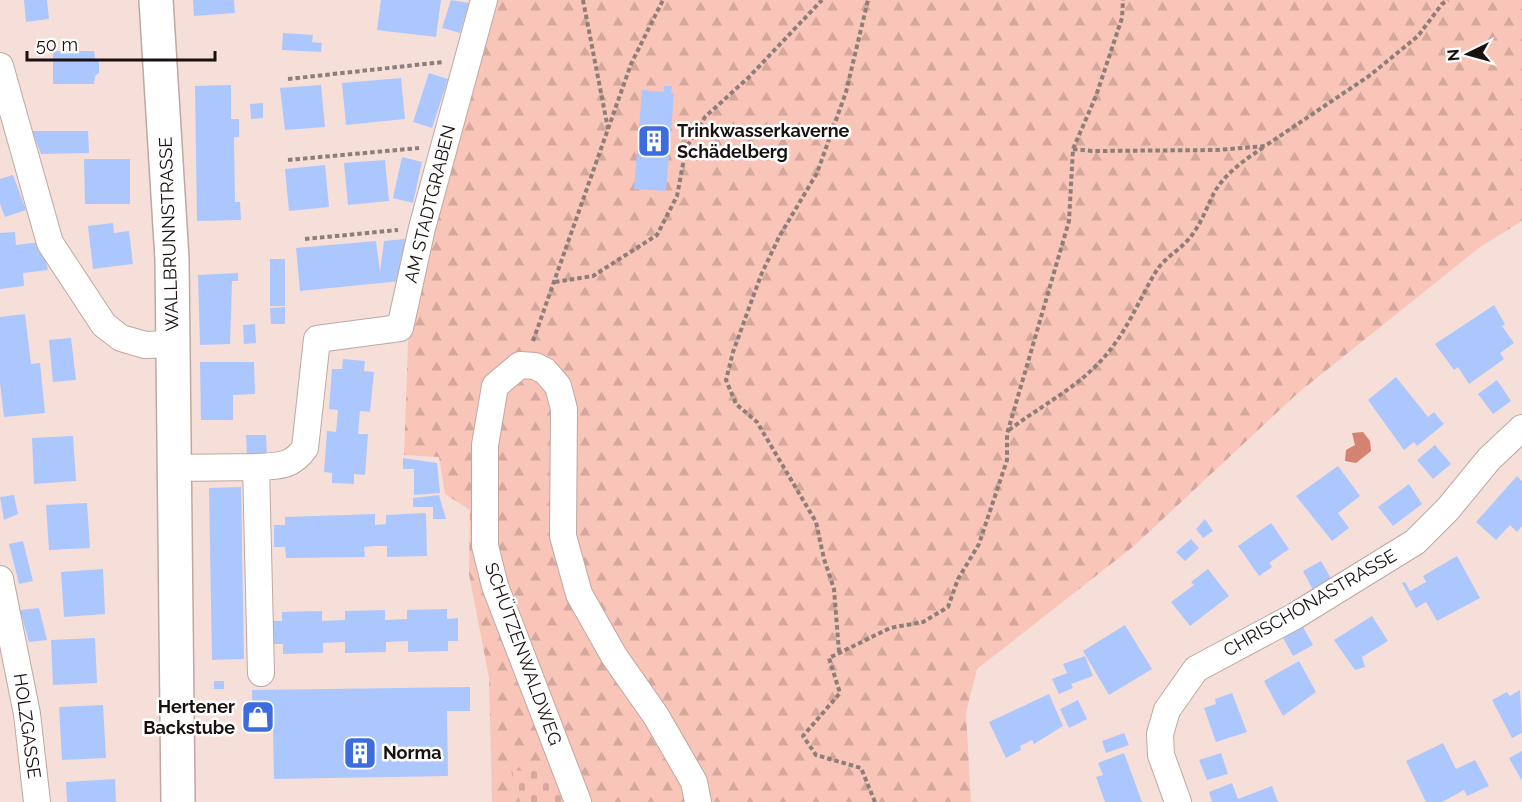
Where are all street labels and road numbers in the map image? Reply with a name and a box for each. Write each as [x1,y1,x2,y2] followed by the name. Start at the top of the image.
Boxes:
[400,123,459,285] street label: AM STADTGRABEN
[155,136,182,332] street label: WALLBRUNNSTRASSE
[1220,544,1400,661] street label: CHRISCHONASTRASSE
[481,560,566,748] street label: SCHÜTZENWALDWEG
[10,672,45,780] street label: HOLZGASSE

